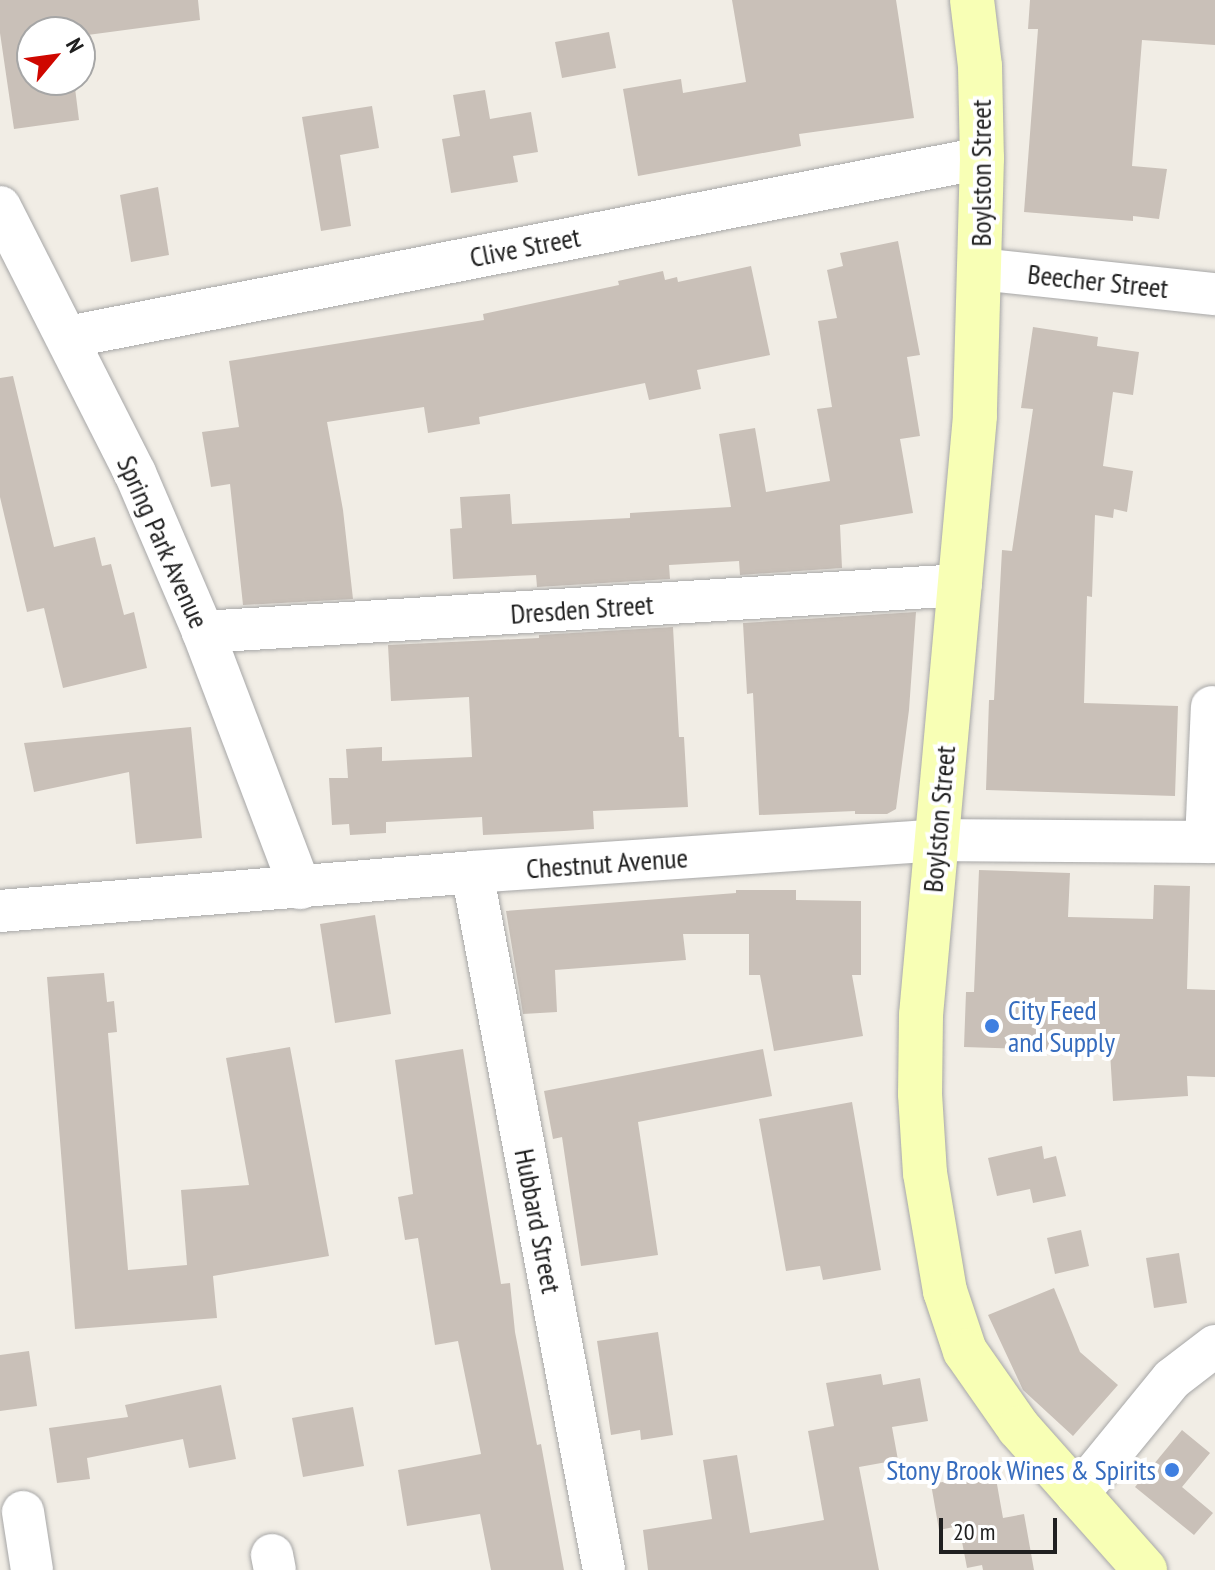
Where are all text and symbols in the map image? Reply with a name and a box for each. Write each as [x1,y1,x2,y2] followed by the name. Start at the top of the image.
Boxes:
[16,16,96,96] north arrow
[60,33,90,57] text: N
[964,99,998,247] street label: Boylston Street
[467,220,583,274] street label: Clive Street
[1026,257,1170,305] street label: Beecher Street
[110,450,216,634] street label: Spring Park Avenue
[509,587,655,631] street label: Dresden Street
[916,744,962,894] street label: Boylston Street
[525,841,689,885] street label: Chestnut Avenue
[1008,993,1115,1059] place label: City Feed and Supply
[983,1017,1001,1035] marker: City Feed and Supply
[508,1146,568,1296] street label: Hubbard Street
[884,1453,1156,1487] place label: Stony Brook Wines & Spirits
[1163,1461,1181,1479] marker: Stony Brook Wines & Spirits
[943,1502,1061,1552] scale bar
[953,1516,995,1547] text: 20 m

